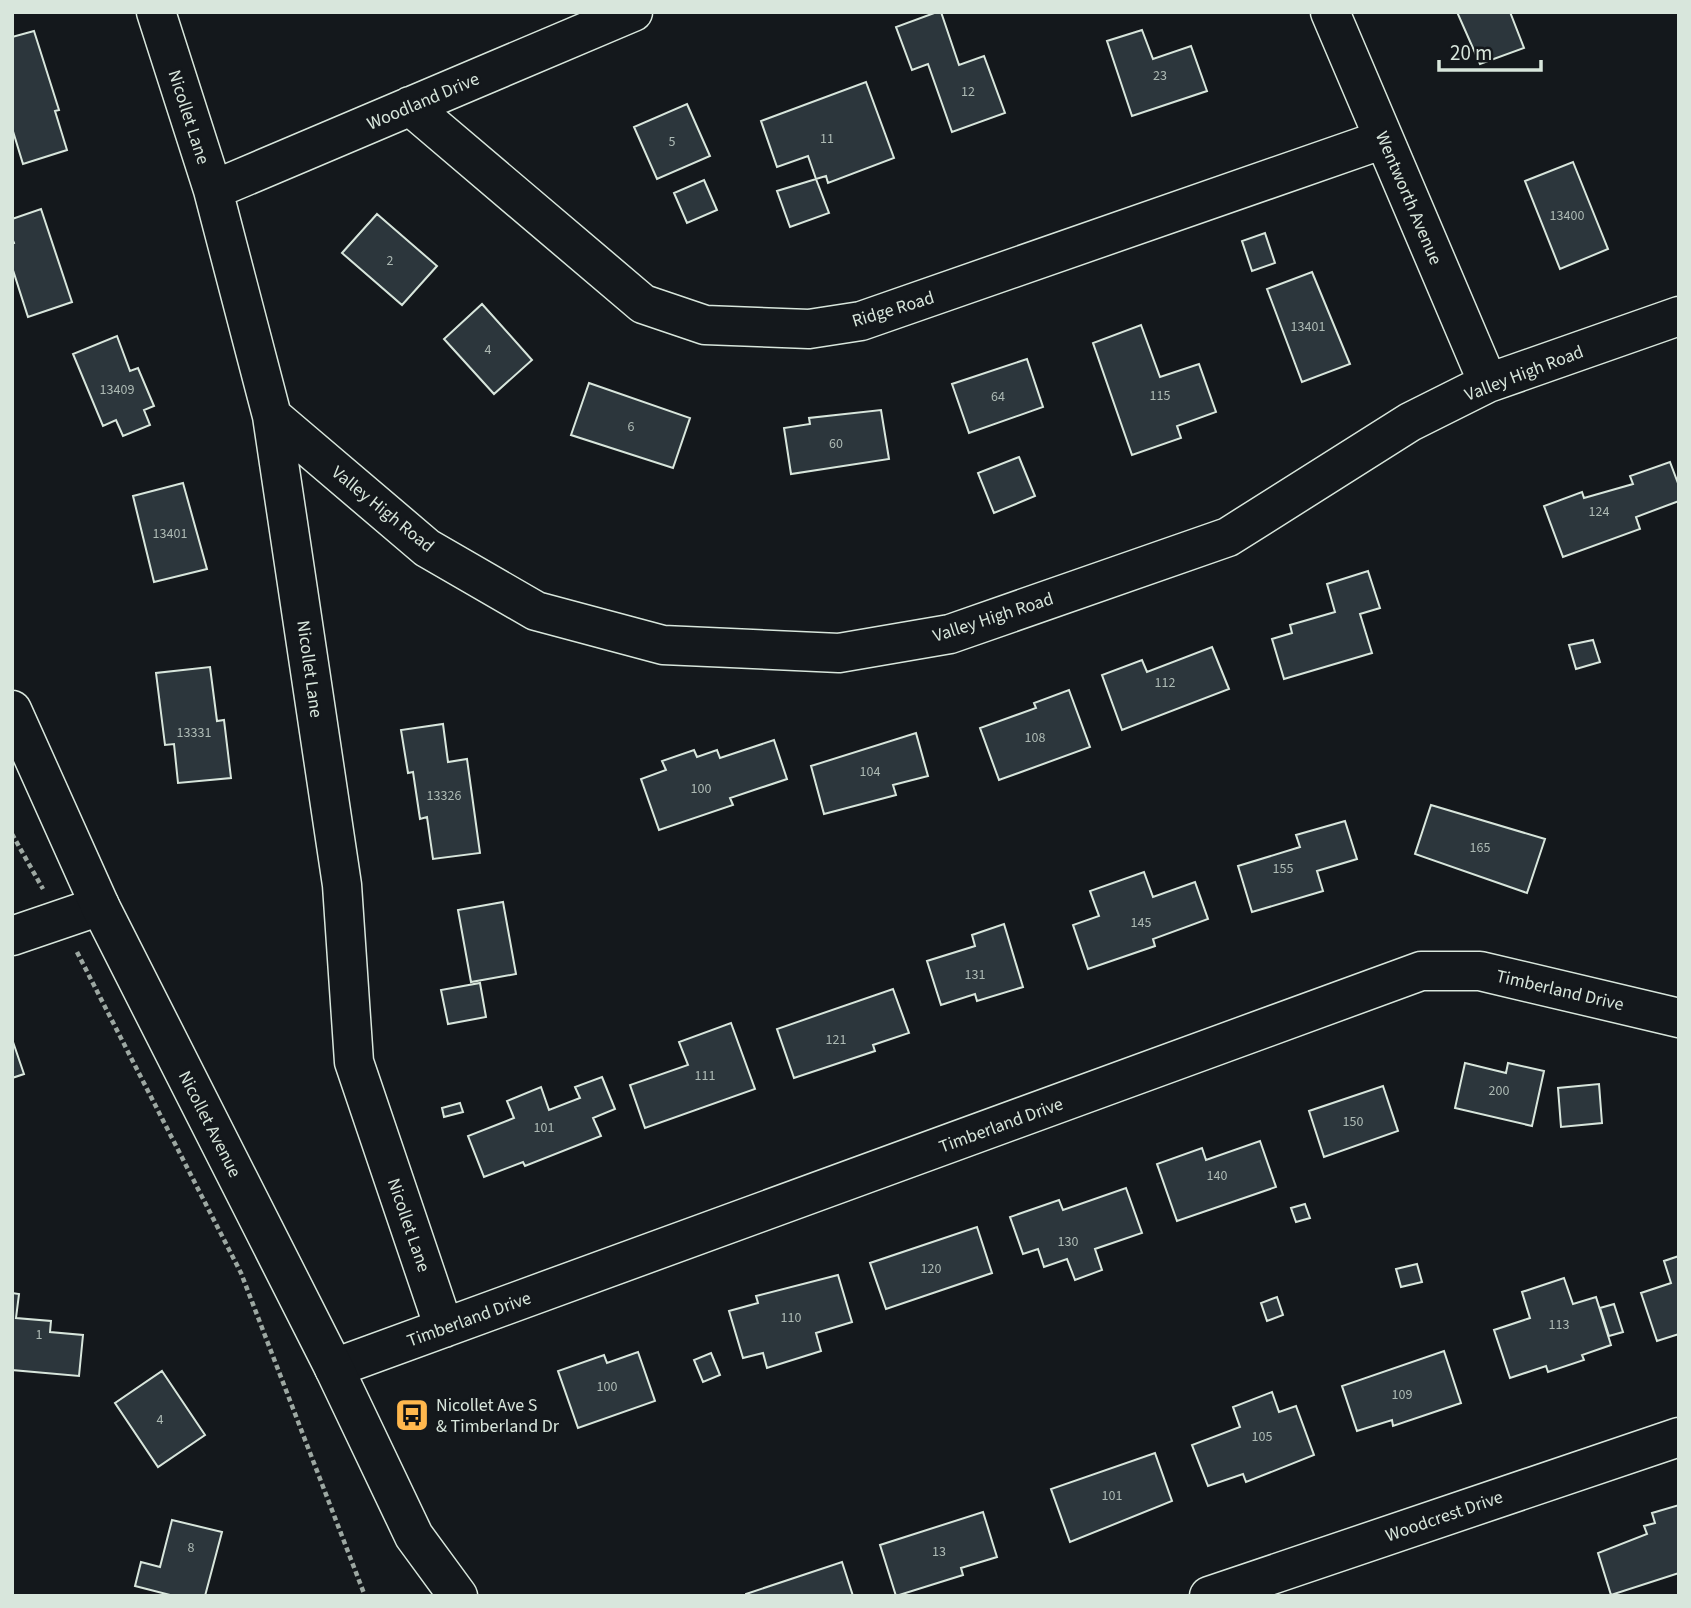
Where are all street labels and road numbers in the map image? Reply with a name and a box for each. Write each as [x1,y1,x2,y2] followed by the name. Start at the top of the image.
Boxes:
[162,67,216,168] street label: Nicollet Lane
[363,67,483,136] street label: Woodland Drive
[1369,128,1448,269] street label: Wentworth Avenue
[849,285,937,334] street label: Ridge Road
[1461,339,1587,408] street label: Valley High Road
[326,460,439,559] street label: Valley High Road
[930,586,1057,649] street label: Valley High Road
[290,619,329,719] street label: Nicollet Lane
[1494,964,1626,1017] street label: Timberland Drive
[172,1067,247,1182] street label: Nicollet Avenue
[936,1091,1067,1159] street label: Timberland Drive
[381,1175,436,1276] street label: Nicollet Lane
[404,1285,535,1353] street label: Timberland Drive
[1382,1485,1506,1548] street label: Woodcrest Drive

